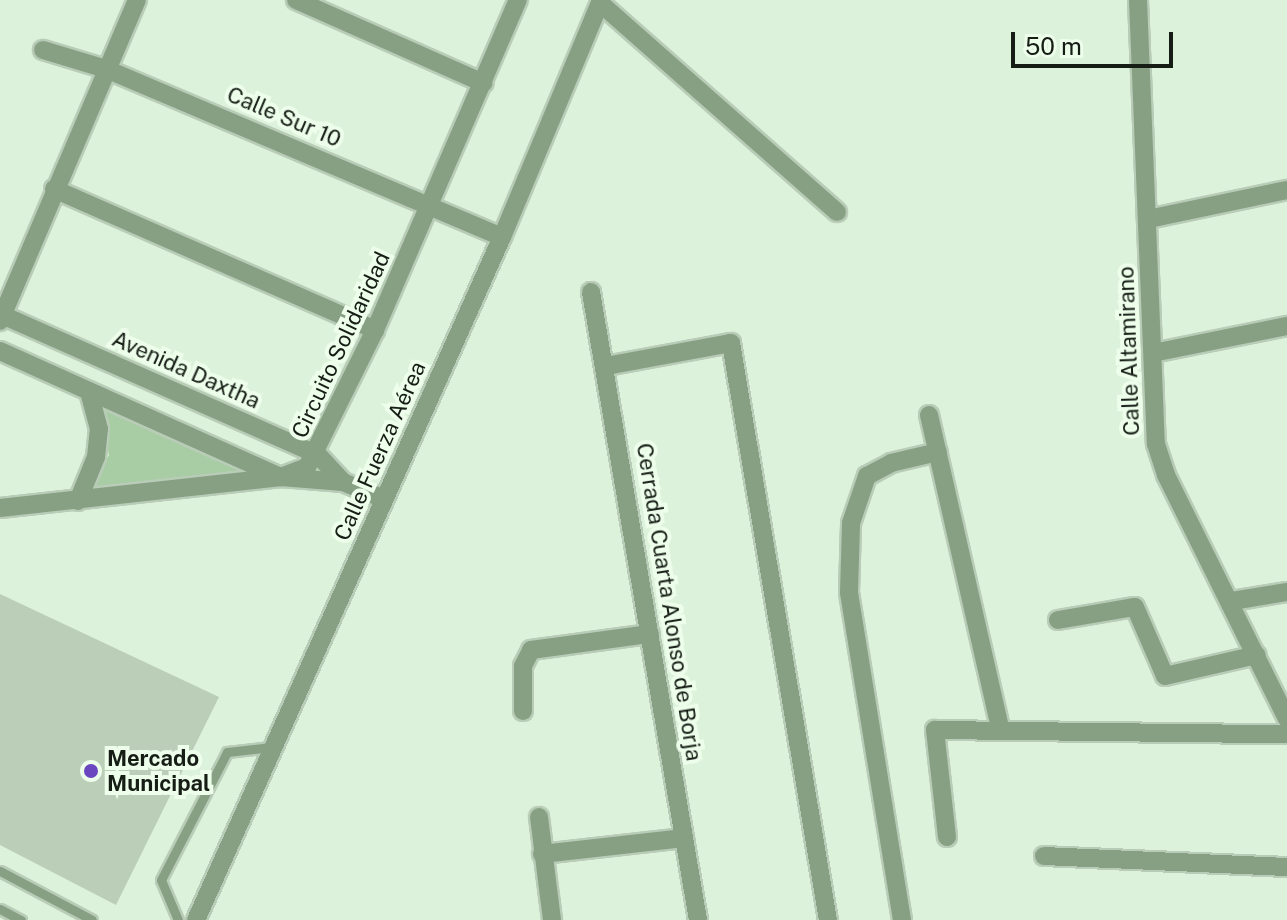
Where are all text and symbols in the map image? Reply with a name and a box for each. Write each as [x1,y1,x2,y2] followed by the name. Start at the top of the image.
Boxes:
[1015,16,1177,66] scale bar
[1025,32,1082,60] text: 50 m
[223,81,345,153] street label: Calle Sur 10
[286,248,396,442] street label: Circuito Solidaridad
[1113,266,1145,436] street label: Calle Altamirano
[108,326,264,414] street label: Avenida Daxtha
[329,357,431,545] street label: Calle Fuerza Aérea
[631,441,707,763] street label: Cerrada Cuarta Alonso de Borja
[107,745,210,796] place label: Mercado Municipal
[82,762,100,780] marker: Mercado Municipal

